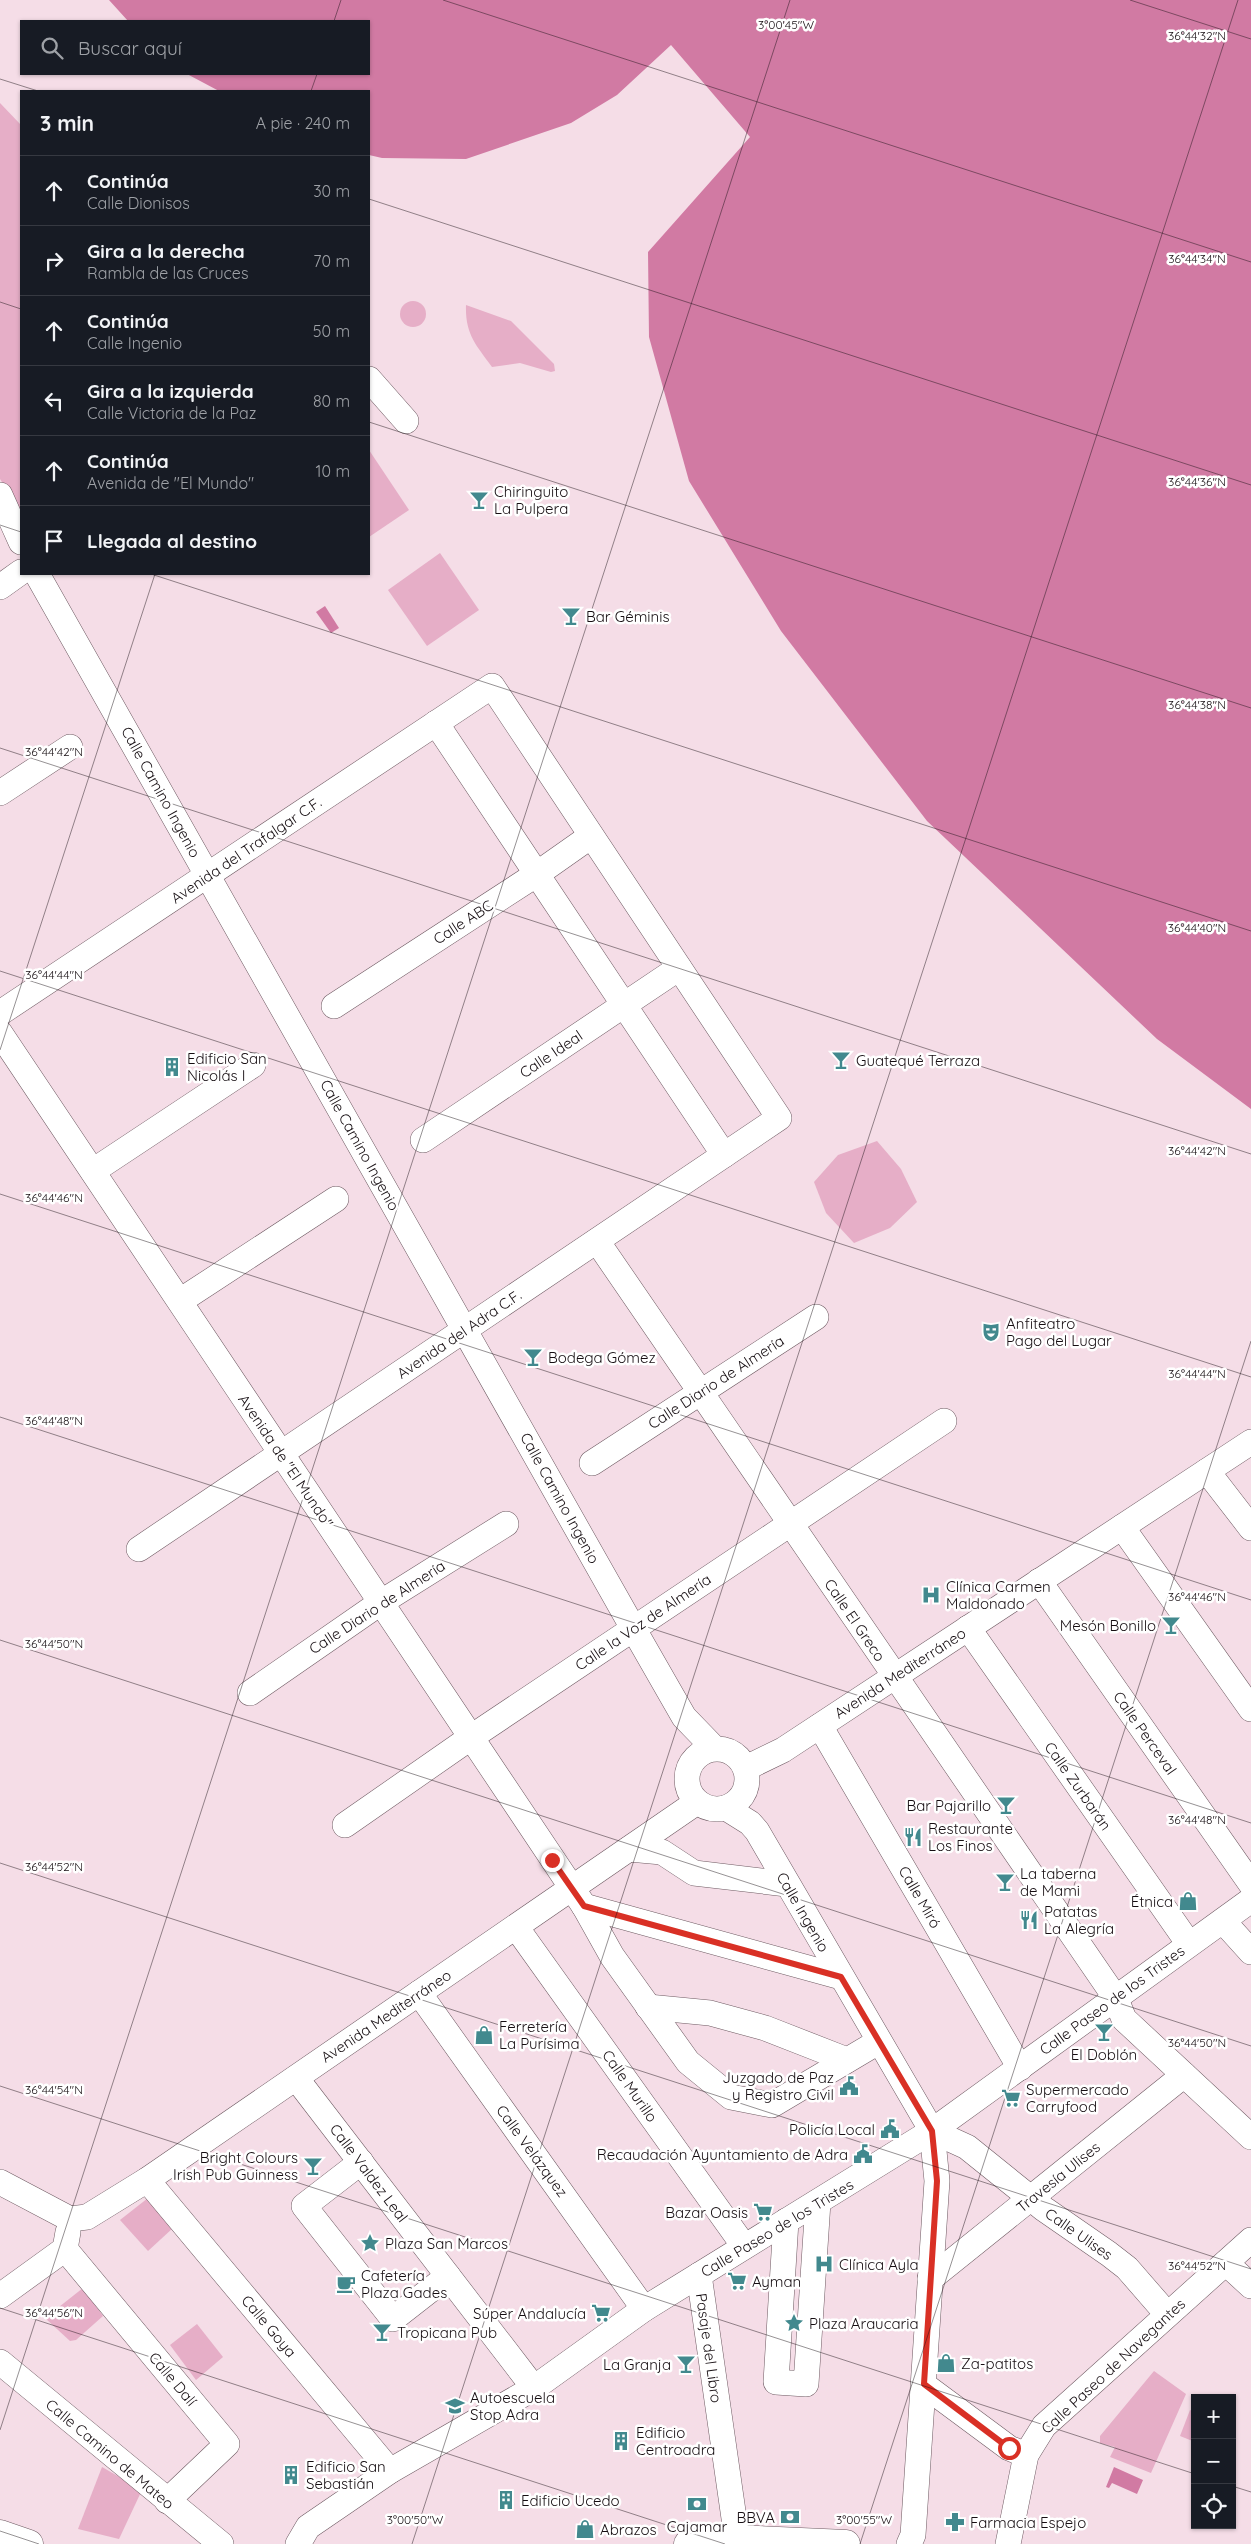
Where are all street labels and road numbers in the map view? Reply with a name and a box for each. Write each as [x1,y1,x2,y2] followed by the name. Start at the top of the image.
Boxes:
[117,723,205,861] street label: Calle Camino Ingenio
[167,793,325,907] street label: Avenida del Trafalgar C.F.
[430,896,497,948] street label: Calle ABC
[516,1026,586,1082] street label: Calle Ideal
[316,1076,404,1214] street label: Calle Camino Ingenio
[393,1285,525,1383] street label: Avenida del Adra C.F.
[644,1331,788,1433] street label: Calle Diario de Almería
[234,1391,338,1531] street label: Avenida de "El Mundo"
[516,1429,604,1567] street label: Calle Camino Ingenio
[305,1556,449,1658] street label: Calle Diario de Almería
[571,1569,715,1675] street label: Calle la Voz de Almería
[820,1575,890,1665] street label: Calle El Greco
[831,1623,969,1723] street label: Avenida Mediterráneo
[1109,1688,1181,1778] street label: Calle Perceval
[1040,1738,1116,1834] street label: Calle Zurbarán
[895,1863,945,1931] street label: Calle Miró
[772,1869,834,1955] street label: Calle Ingenio
[1036,1941,1188,2059] street label: Calle Paseo de los Tristes
[317,1965,455,2067] street label: Avenida Mediterráneo
[598,2046,662,2126] street label: Calle Murillo
[492,2101,572,2201] street label: Calle Velázquez
[326,2120,412,2226] street label: Calle Valdez Leal
[1012,2137,1104,2217] street label: Travesía Ulises
[697,2175,857,2281] street label: Calle Paseo de los Tristes
[1042,2204,1116,2264] street label: Calle Ulises
[238,2291,300,2361] street label: Calle Goya
[692,2292,726,2404] street label: Pasaje del Libro
[1037,2294,1189,2438] street label: Calle Paseo de Navegantes
[145,2348,202,2411] street label: Calle Dalí
[42,2395,178,2513] street label: Calle Camino de Mateo

